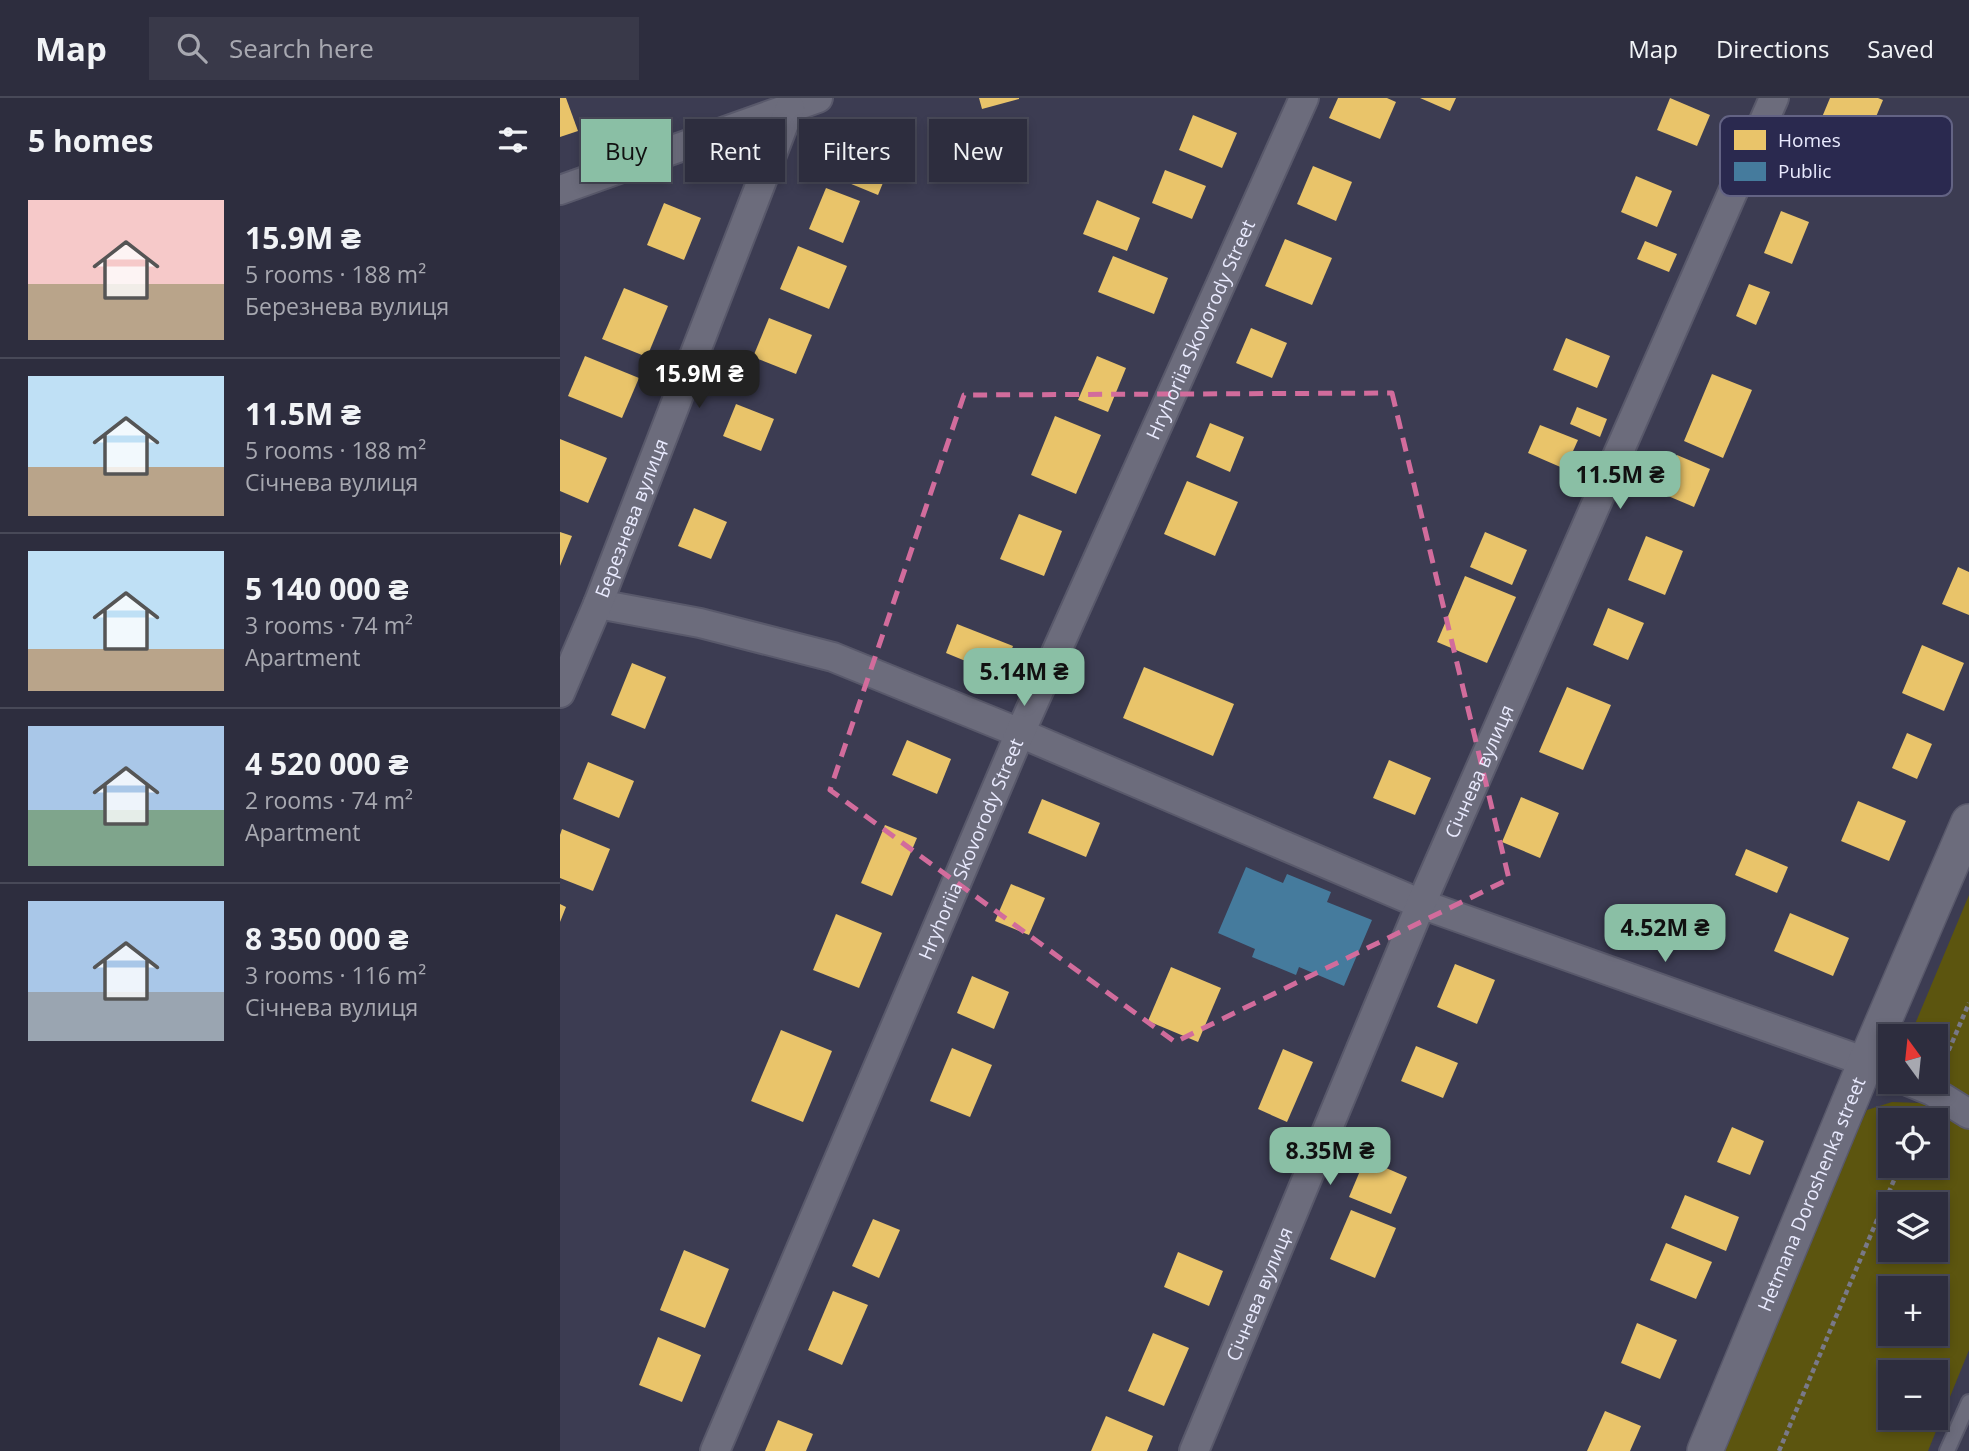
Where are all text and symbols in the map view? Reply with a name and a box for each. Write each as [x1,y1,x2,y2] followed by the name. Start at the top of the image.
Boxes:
[149,17,639,80] search box
[35,26,107,71] text: Map
[173,29,211,67] icon: search
[229,30,374,66] text: Search here
[1628,32,1678,65] text: Map
[1716,32,1829,65] text: Directions
[1867,32,1934,65] text: Saved
[1720,116,1952,196] legend
[581,119,671,182] chip: Buy
[685,119,785,182] chip: Rent
[799,119,915,182] chip: Filters
[929,119,1027,182] chip: New
[28,120,153,161] text: 5 homes
[494,121,532,159] icon: filters
[1778,127,1841,153] text: Homes
[1778,158,1831,184] text: Public
[1140,215,1261,444] street label: Hryhoriia Skovorody Street
[245,217,361,258] text: 15.9M ₴
[84,228,168,312] icon: home
[245,258,426,290] text: 5 rooms · 188 m²
[245,290,449,322] text: Березнева вулиця
[634,350,764,410] pin: 15.9M ₴
[654,357,744,389] text: 15.9M ₴
[245,393,361,434] text: 11.5M ₴
[84,404,168,488] icon: home
[245,434,426,466] text: 5 rooms · 188 m²
[589,435,674,601] street label: Березнева вулиця
[1555,452,1685,511] pin: 11.5M ₴
[1575,458,1665,490] text: 11.5M ₴
[245,466,418,498] text: Січнева вулиця
[245,568,408,609] text: 5 140 000 ₴
[84,579,168,663] icon: home
[245,609,413,641] text: 3 rooms · 74 m²
[245,641,361,673] text: Apartment
[959,648,1089,708] pin: 5.14M ₴
[979,655,1069,687] text: 5.14M ₴
[1438,701,1520,842] street label: Січнева вулиця
[912,734,1029,964] street label: Hryhoriia Skovorody Street
[245,743,408,784] text: 4 520 000 ₴
[84,754,168,838] icon: home
[245,784,413,816] text: 2 rooms · 74 m²
[245,816,361,848] text: Apartment
[1600,904,1730,964] pin: 4.52M ₴
[1620,911,1710,943] text: 4.52M ₴
[245,918,408,959] text: 8 350 000 ₴
[84,929,168,1013] icon: home
[245,959,426,991] text: 3 rooms · 116 m²
[245,991,418,1023] text: Січнева вулиця
[1878,1024,1948,1094] north arrow
[1878,1024,1948,1430] map controls
[1751,1073,1871,1315] street label: Hetmana Doroshenka street
[1878,1108,1948,1178] button: locate
[1265,1128,1395,1187] pin: 8.35M ₴
[1285,1134,1375,1166] text: 8.35M ₴
[1878,1192,1948,1262] button: layers
[1220,1223,1299,1365] street label: Січнева вулиця
[1878,1276,1948,1346] button: +
[1878,1360,1948,1430] button: −

